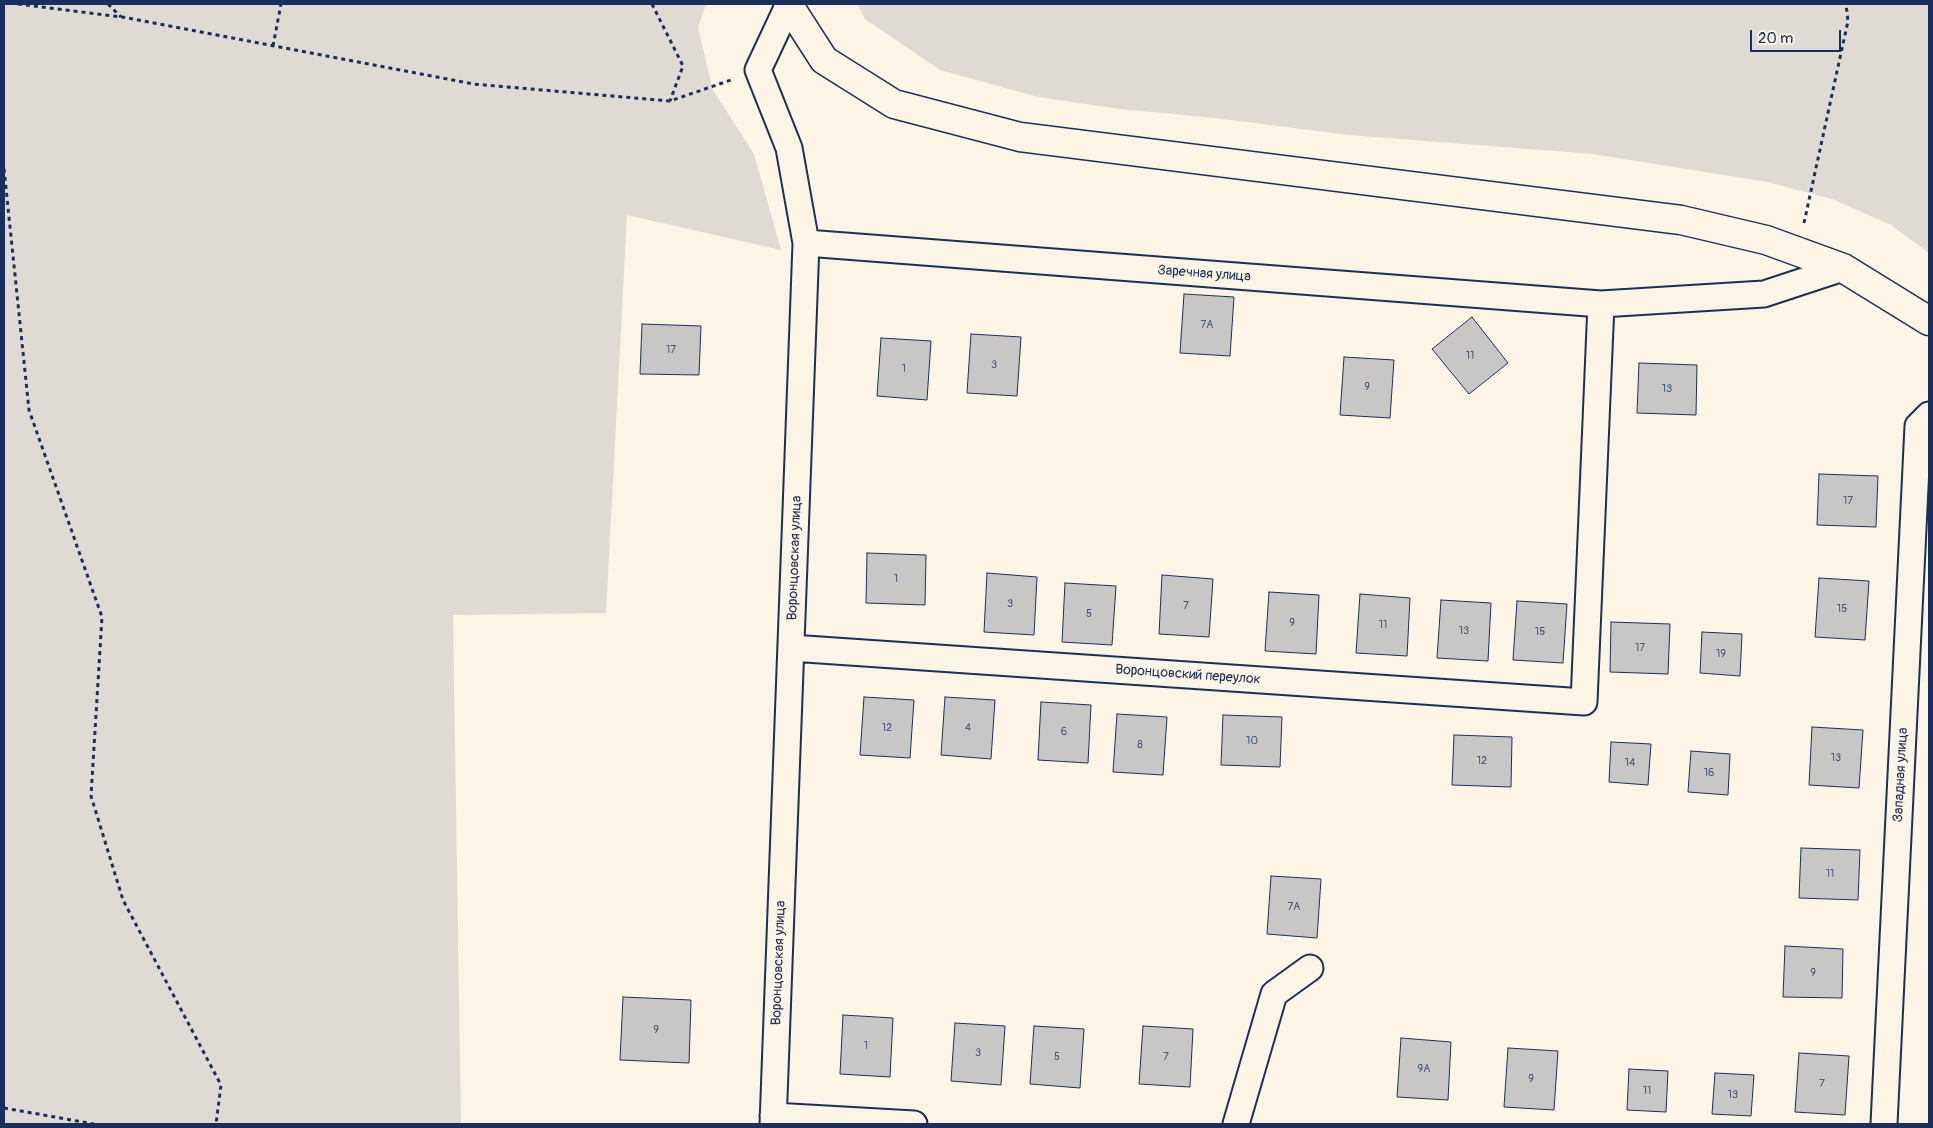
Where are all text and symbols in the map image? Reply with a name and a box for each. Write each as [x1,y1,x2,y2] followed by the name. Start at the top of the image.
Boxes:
[1753,20,1844,52] scale bar
[1758,29,1793,48] text: 20 m
[1157,262,1251,286] street label: Заречная улица
[1201,318,1213,332] house number: 7А
[666,343,676,357] house number: 17
[1466,349,1474,363] house number: 11
[991,358,997,372] house number: 3
[902,362,906,376] house number: 1
[1364,380,1370,394] house number: 9
[1662,382,1672,396] house number: 13
[1843,494,1853,508] house number: 17
[784,495,806,621] street label: Воронцовская улица
[894,572,898,586] house number: 1
[1007,597,1013,611] house number: 3
[1183,599,1189,613] house number: 7
[1837,602,1847,616] house number: 15
[1086,607,1092,621] house number: 5
[1289,616,1295,630] house number: 9
[1379,618,1387,632] house number: 11
[1459,624,1469,638] house number: 13
[1535,625,1545,639] house number: 15
[1635,641,1645,655] house number: 17
[1716,647,1726,661] house number: 19
[1115,662,1261,688] street label: Воронцовский переулок
[882,721,892,735] house number: 12
[965,721,971,735] house number: 4
[1061,725,1067,739] house number: 6
[1890,727,1912,823] street label: Западная улица
[1246,734,1258,748] house number: 10
[1137,738,1143,752] house number: 8
[1831,751,1841,765] house number: 13
[1477,754,1487,768] house number: 12
[1625,756,1635,770] house number: 14
[1704,766,1714,780] house number: 16
[1826,867,1834,881] house number: 11
[768,900,790,1026] street label: Воронцовская улица
[1288,900,1300,914] house number: 7А
[1810,966,1816,980] house number: 9
[653,1023,659,1037] house number: 9
[864,1039,868,1053] house number: 1
[975,1046,981,1060] house number: 3
[1054,1050,1060,1064] house number: 5
[1163,1050,1169,1064] house number: 7
[1418,1062,1430,1076] house number: 9А
[1528,1072,1534,1086] house number: 9
[1819,1077,1825,1091] house number: 7
[1643,1084,1651,1098] house number: 11
[1728,1088,1738,1102] house number: 13

